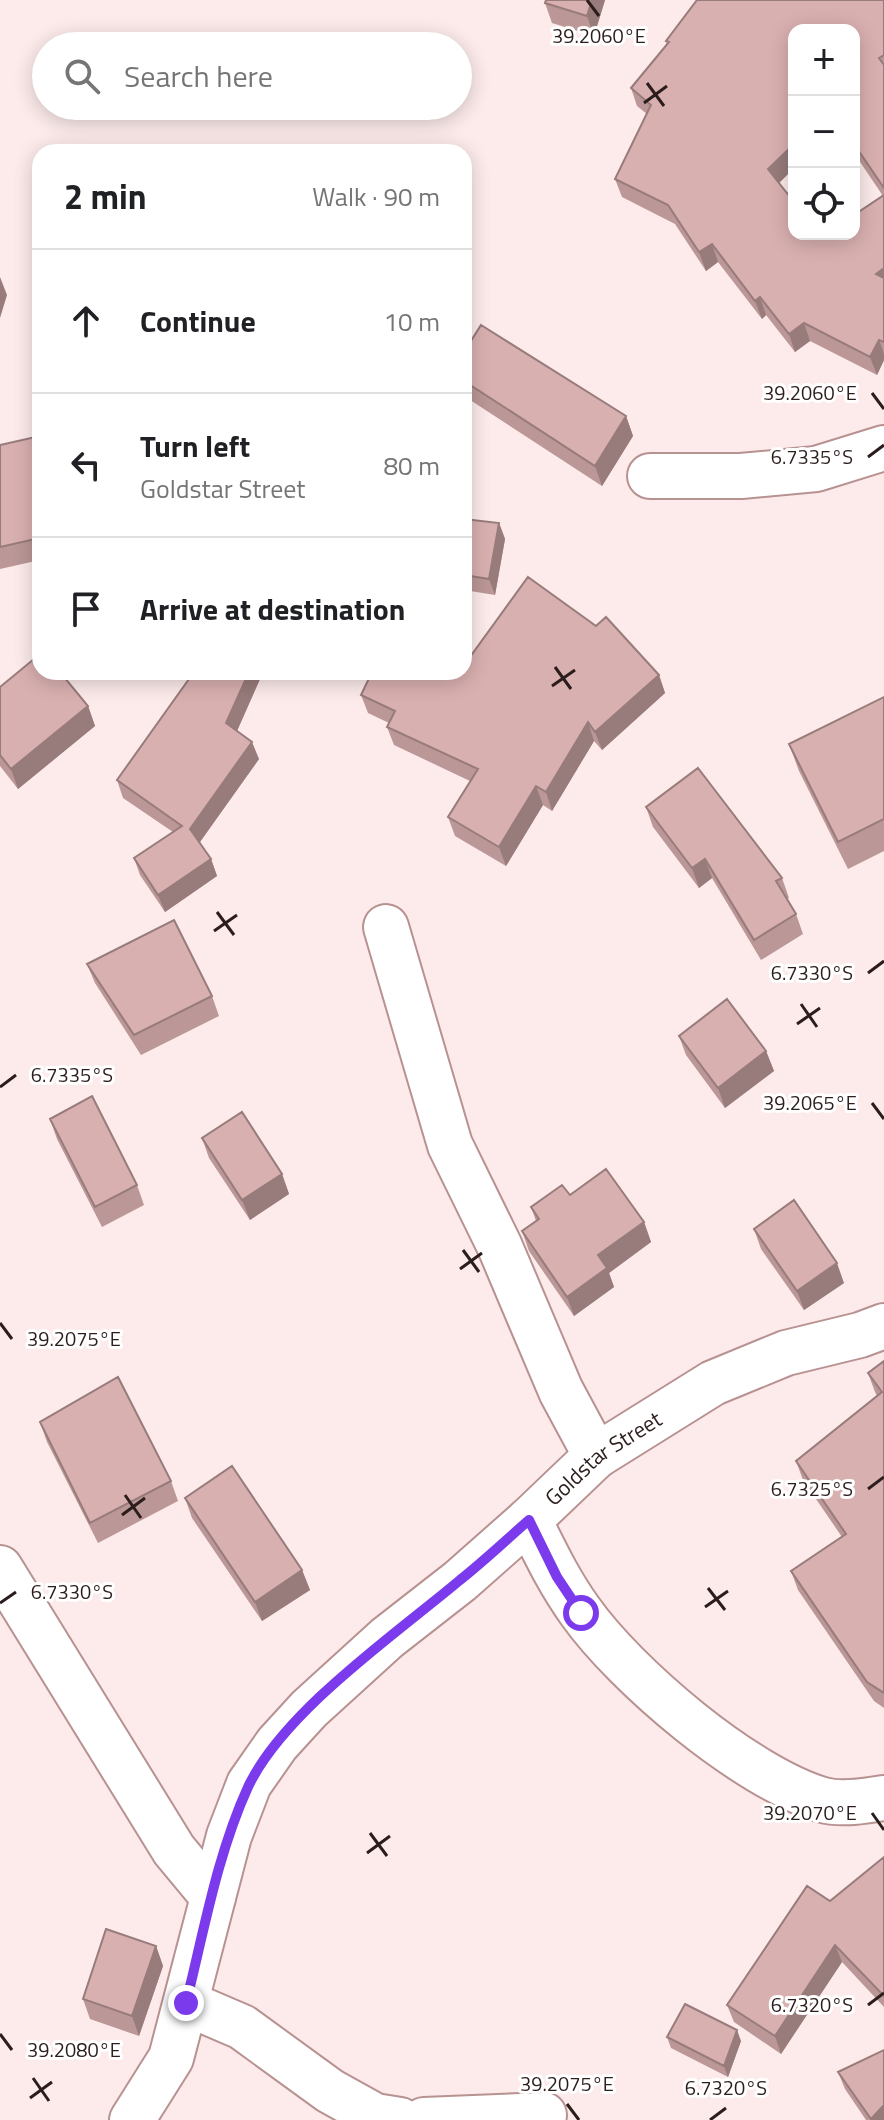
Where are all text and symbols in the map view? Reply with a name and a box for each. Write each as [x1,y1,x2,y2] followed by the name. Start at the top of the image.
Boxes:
[552,20,646,51] text: 39.2060°E
[788,24,860,240] map controls
[788,24,860,96] button: +
[32,32,472,120] search box
[124,53,273,99] text: Search here
[60,54,104,98] icon: search
[788,96,860,168] button: −
[788,168,860,240] button: locate
[64,170,147,222] text: 2 min
[312,177,440,216] text: Walk · 90 m
[140,298,256,344] text: Continue
[64,299,108,343] icon: ahead
[383,302,440,341] text: 10 m
[763,377,857,408] text: 39.2060°E
[140,423,250,469] text: Turn left
[771,441,853,472] text: 6.7335°S
[64,443,108,487] icon: left
[383,446,440,485] text: 80 m
[140,469,306,508] text: Goldstar Street
[140,586,405,632] text: Arrive at destination
[64,587,108,631] icon: arrive
[771,957,853,988] text: 6.7330°S
[31,1059,113,1090] text: 6.7335°S
[763,1087,857,1118] text: 39.2065°E
[27,1323,121,1354] text: 39.2075°E
[537,1402,668,1514] street label: Goldstar Street
[771,1473,853,1504] text: 6.7325°S
[31,1576,113,1607] text: 6.7330°S
[563,1595,599,1631] route start
[763,1797,857,1828] text: 39.2070°E
[168,1985,204,2021] route end
[771,1989,853,2020] text: 6.7320°S
[27,2034,121,2065] text: 39.2080°E
[520,2068,614,2099] text: 39.2075°E
[685,2072,767,2103] text: 6.7320°S

